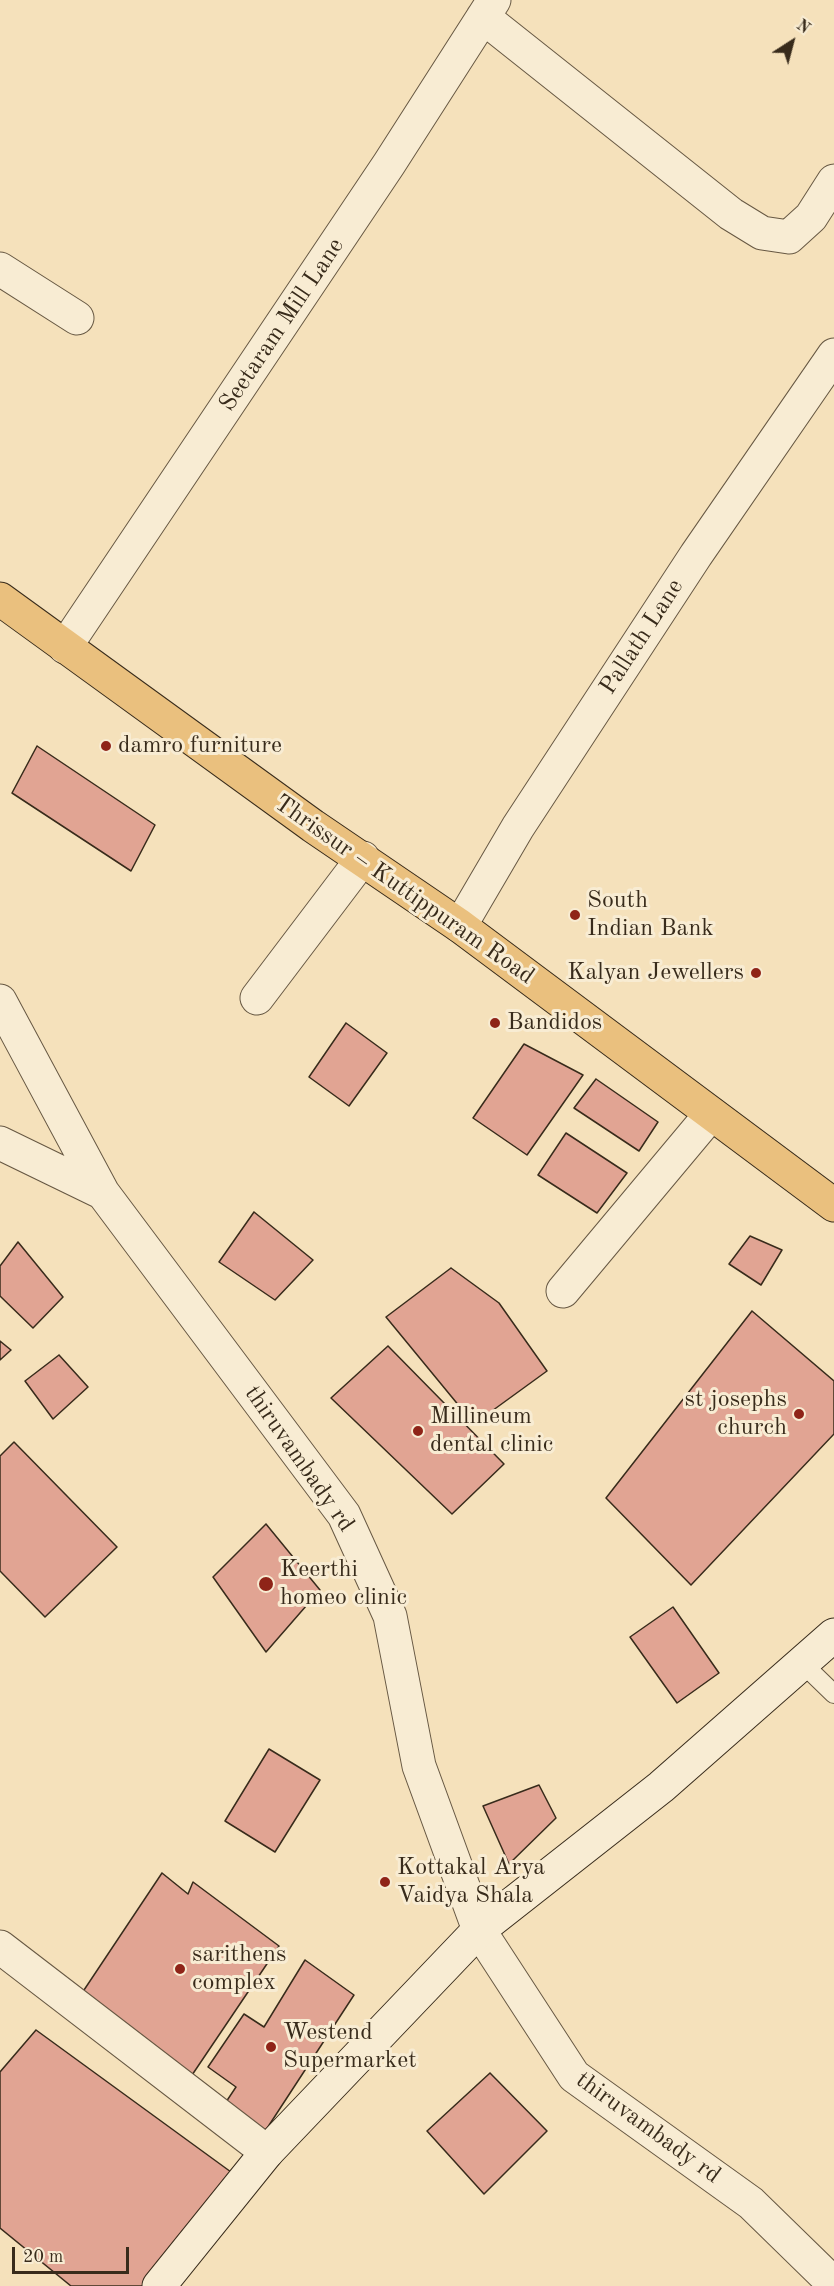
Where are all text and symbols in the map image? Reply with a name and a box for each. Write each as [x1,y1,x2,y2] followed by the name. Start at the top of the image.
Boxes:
[762,12,822,72] north arrow
[793,17,812,38] text: N
[213,233,351,417] street label: Seetaram Mill Lane
[594,574,690,700] street label: Pallath Lane
[118,732,282,760] place label: damro furniture
[99,739,113,753] marker: damro furniture
[268,789,540,991] street label: Thrissur – Kuttippuram Road
[587,887,714,943] place label: South Indian Bank
[568,908,582,922] marker: South Indian Bank
[567,959,744,987] place label: Kalyan Jewellers
[749,966,763,980] marker: Kalyan Jewellers
[507,1009,602,1037] place label: Bandidos
[488,1016,502,1030] marker: Bandidos
[238,1380,360,1538] street label: thiruvambady rd
[685,1386,787,1442] place label: st josephs church
[430,1403,553,1459] place label: Millineum dental clinic
[792,1407,806,1421] marker: st josephs church
[411,1424,425,1438] marker: Millineum dental clinic
[280,1556,407,1612] place label: Keerthi homeo clinic
[257,1575,275,1593] marker: Keerthi homeo clinic
[397,1854,545,1910] place label: Kottakal Arya Vaidya Shala
[378,1875,392,1889] marker: Kottakal Arya Vaidya Shala
[192,1941,286,1997] place label: sarithens complex
[173,1962,187,1976] marker: sarithens complex
[283,2019,417,2075] place label: Westend Supermarket
[264,2040,278,2054] marker: Westend Supermarket
[570,2066,726,2190] street label: thiruvambady rd
[15,2235,132,2273] scale bar
[23,2248,63,2266] text: 20 m

